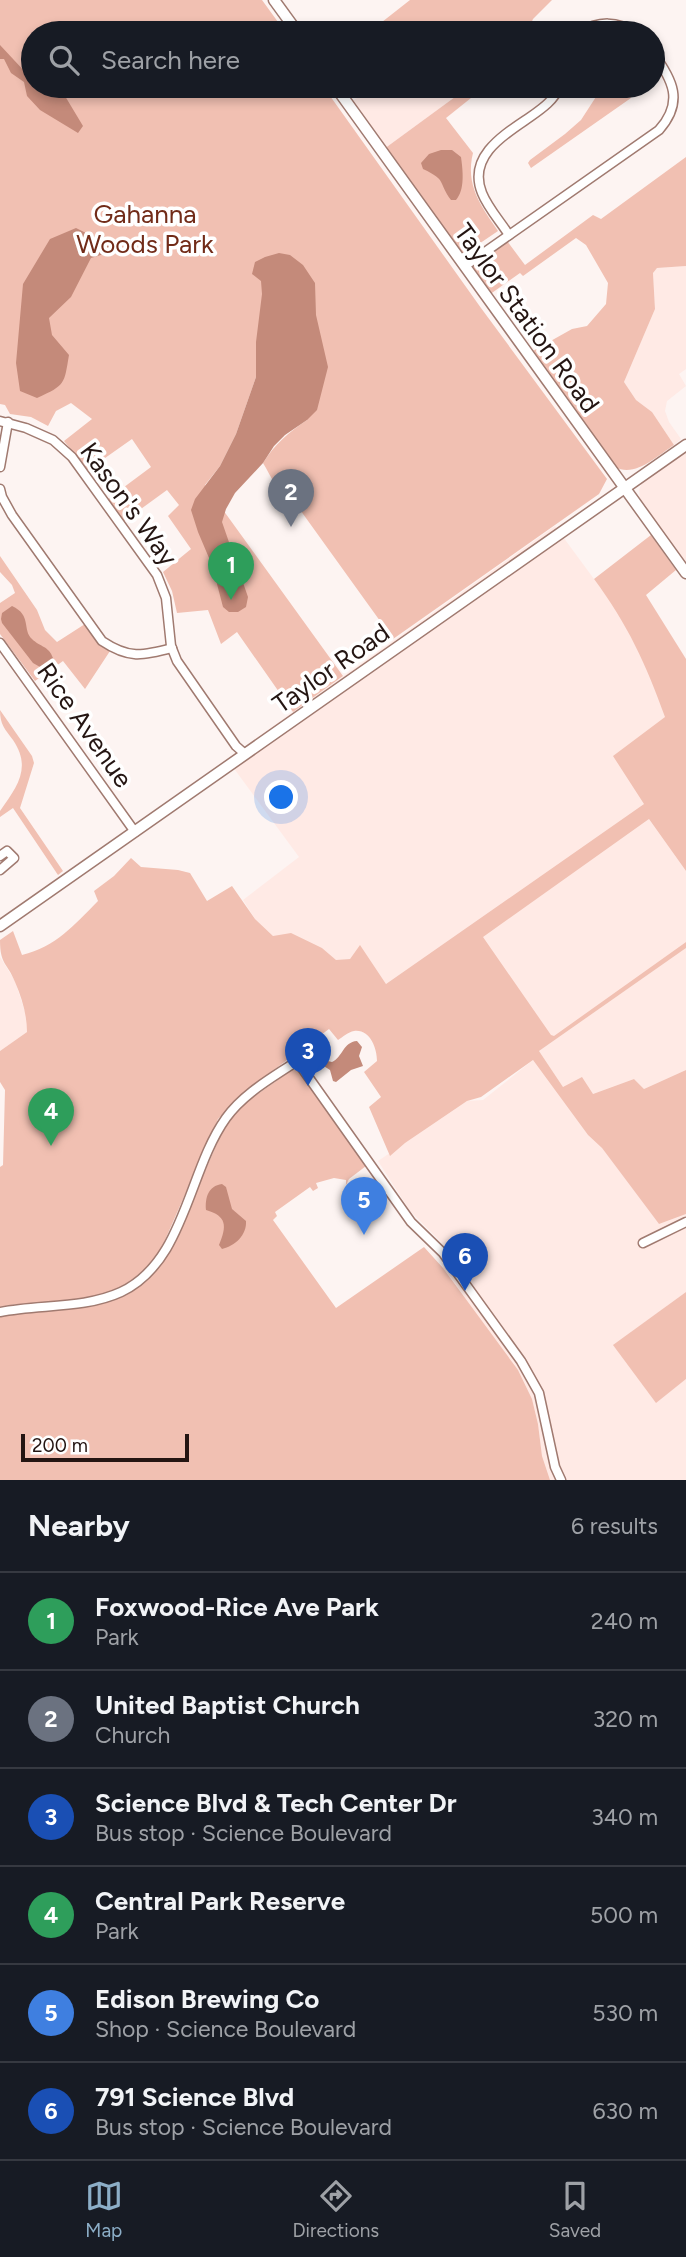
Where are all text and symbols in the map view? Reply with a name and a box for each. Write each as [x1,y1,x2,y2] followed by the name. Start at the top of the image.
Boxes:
[21,21,665,98] search box
[45,41,83,79] icon: search
[101,44,240,76] text: Search here
[76,198,214,260] park label: Gahanna Woods Park
[448,217,606,419] street label: Taylor Station Road
[73,436,185,572] street label: Kason's Way
[268,469,314,527] pin: 2
[208,542,254,600] pin: 1
[266,616,396,720] street label: Taylor Road
[30,656,140,794] street label: Rice Avenue
[264,780,298,814] your location
[285,1028,331,1086] pin: 3
[28,1088,74,1146] pin: 4
[341,1177,387,1235] pin: 5
[442,1233,488,1291] pin: 6
[21,1431,189,1463] scale bar
[32,1434,88,1457] text: 200 m
[28,1507,130,1544] text: Nearby
[571,1512,658,1540] text: 6 results
[95,1591,379,1623] text: Foxwood-Rice Ave Park
[46,1607,56,1635] text: 1
[591,1607,658,1635] text: 240 m
[95,1623,139,1651] text: Park
[95,1689,360,1721] text: United Baptist Church
[44,1705,58,1733] text: 2
[593,1705,658,1733] text: 320 m
[95,1721,170,1749] text: Church
[95,1787,457,1819] text: Science Blvd & Tech Center Dr
[45,1803,57,1831] text: 3
[591,1803,658,1831] text: 340 m
[95,1819,392,1847] text: Bus stop · Science Boulevard
[95,1885,345,1917] text: Central Park Reserve
[44,1901,58,1929] text: 4
[590,1901,658,1929] text: 500 m
[95,1917,139,1945] text: Park
[95,1983,319,2015] text: Edison Brewing Co
[44,1999,58,2027] text: 5
[592,1999,658,2027] text: 530 m
[95,2015,356,2043] text: Shop · Science Boulevard
[95,2081,294,2113] text: 791 Science Blvd
[44,2097,58,2125] text: 6
[592,2097,658,2125] text: 630 m
[95,2113,392,2141] text: Bus stop · Science Boulevard
[85,2177,123,2242] tab: Map
[292,2177,379,2242] tab: Directions
[549,2177,601,2242] tab: Saved

